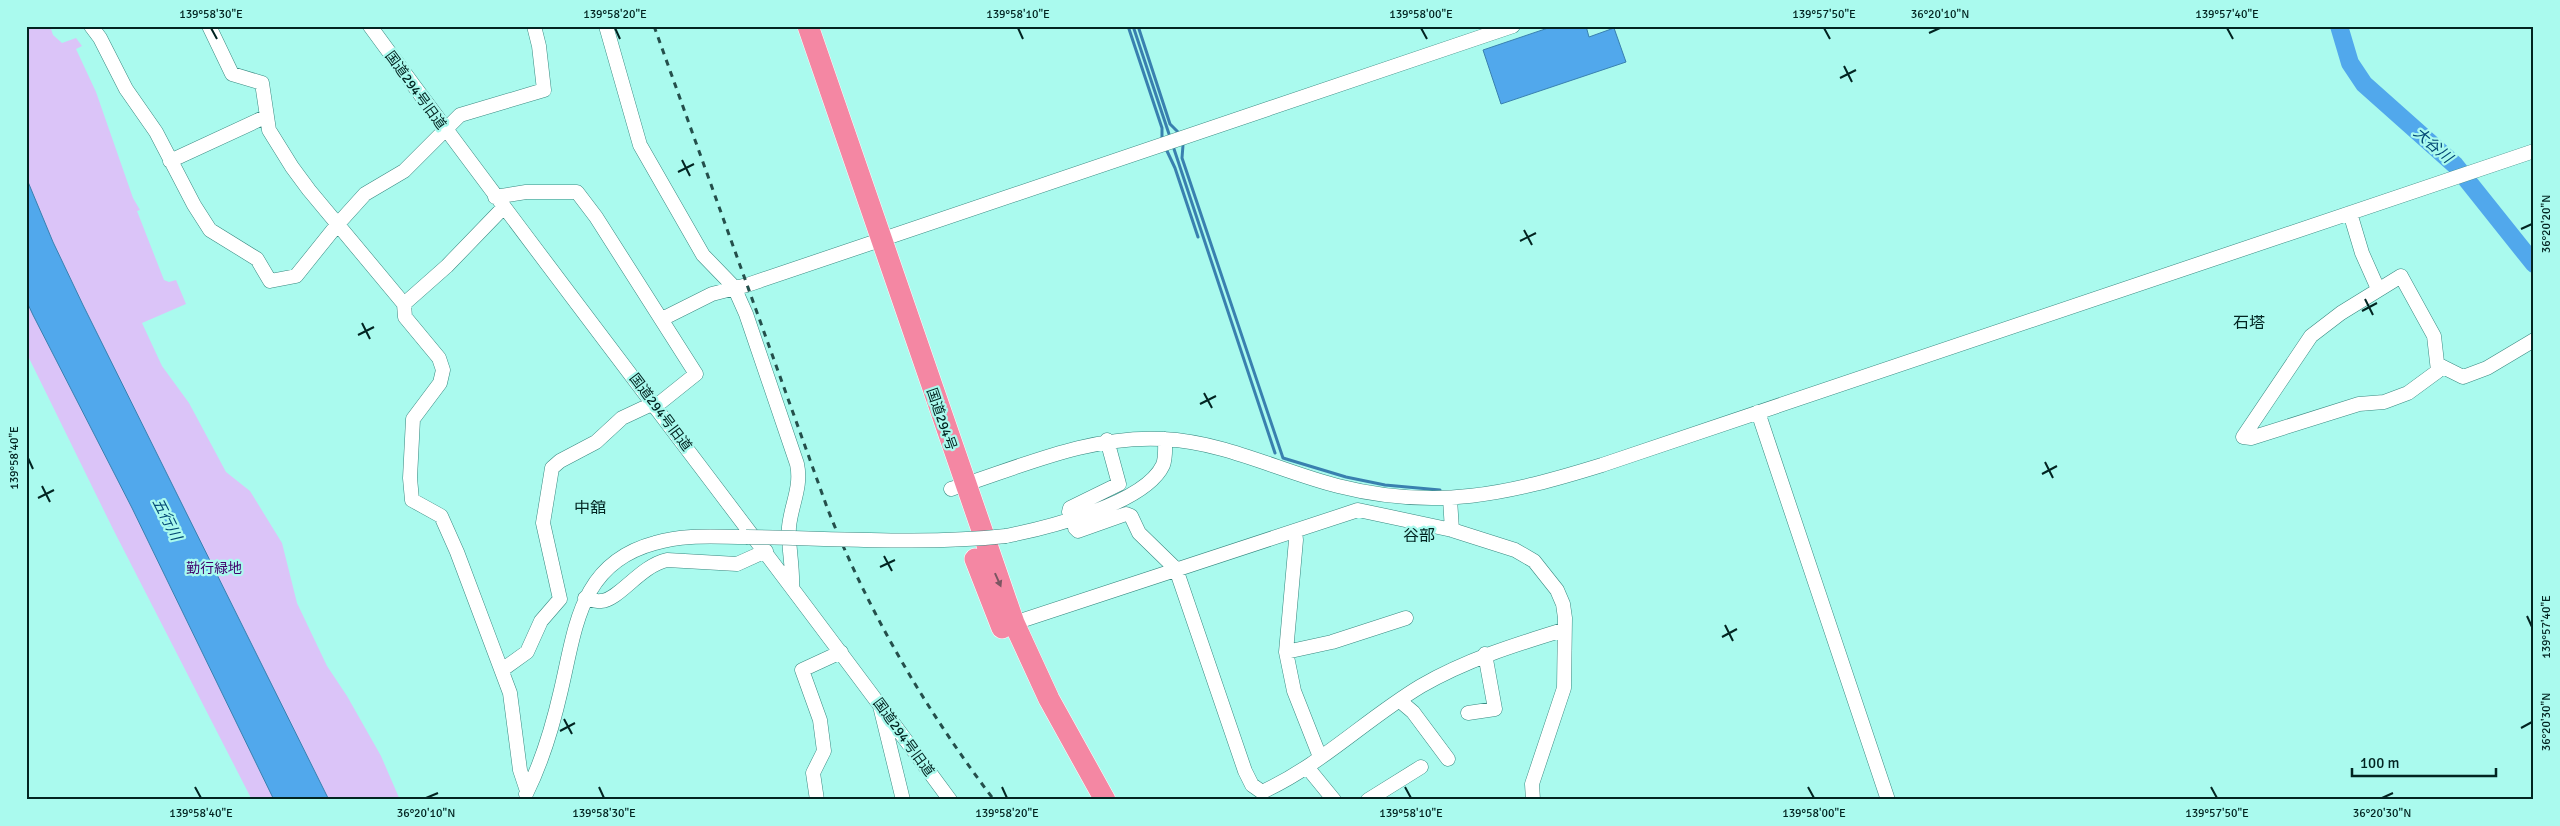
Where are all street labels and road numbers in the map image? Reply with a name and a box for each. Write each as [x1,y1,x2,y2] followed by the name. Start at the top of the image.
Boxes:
[381,48,450,133] street label: 国道294号旧道
[626,370,695,454] street label: 国道294号旧道
[923,386,960,453] street label: 国道294号
[869,695,938,780] street label: 国道294号旧道

